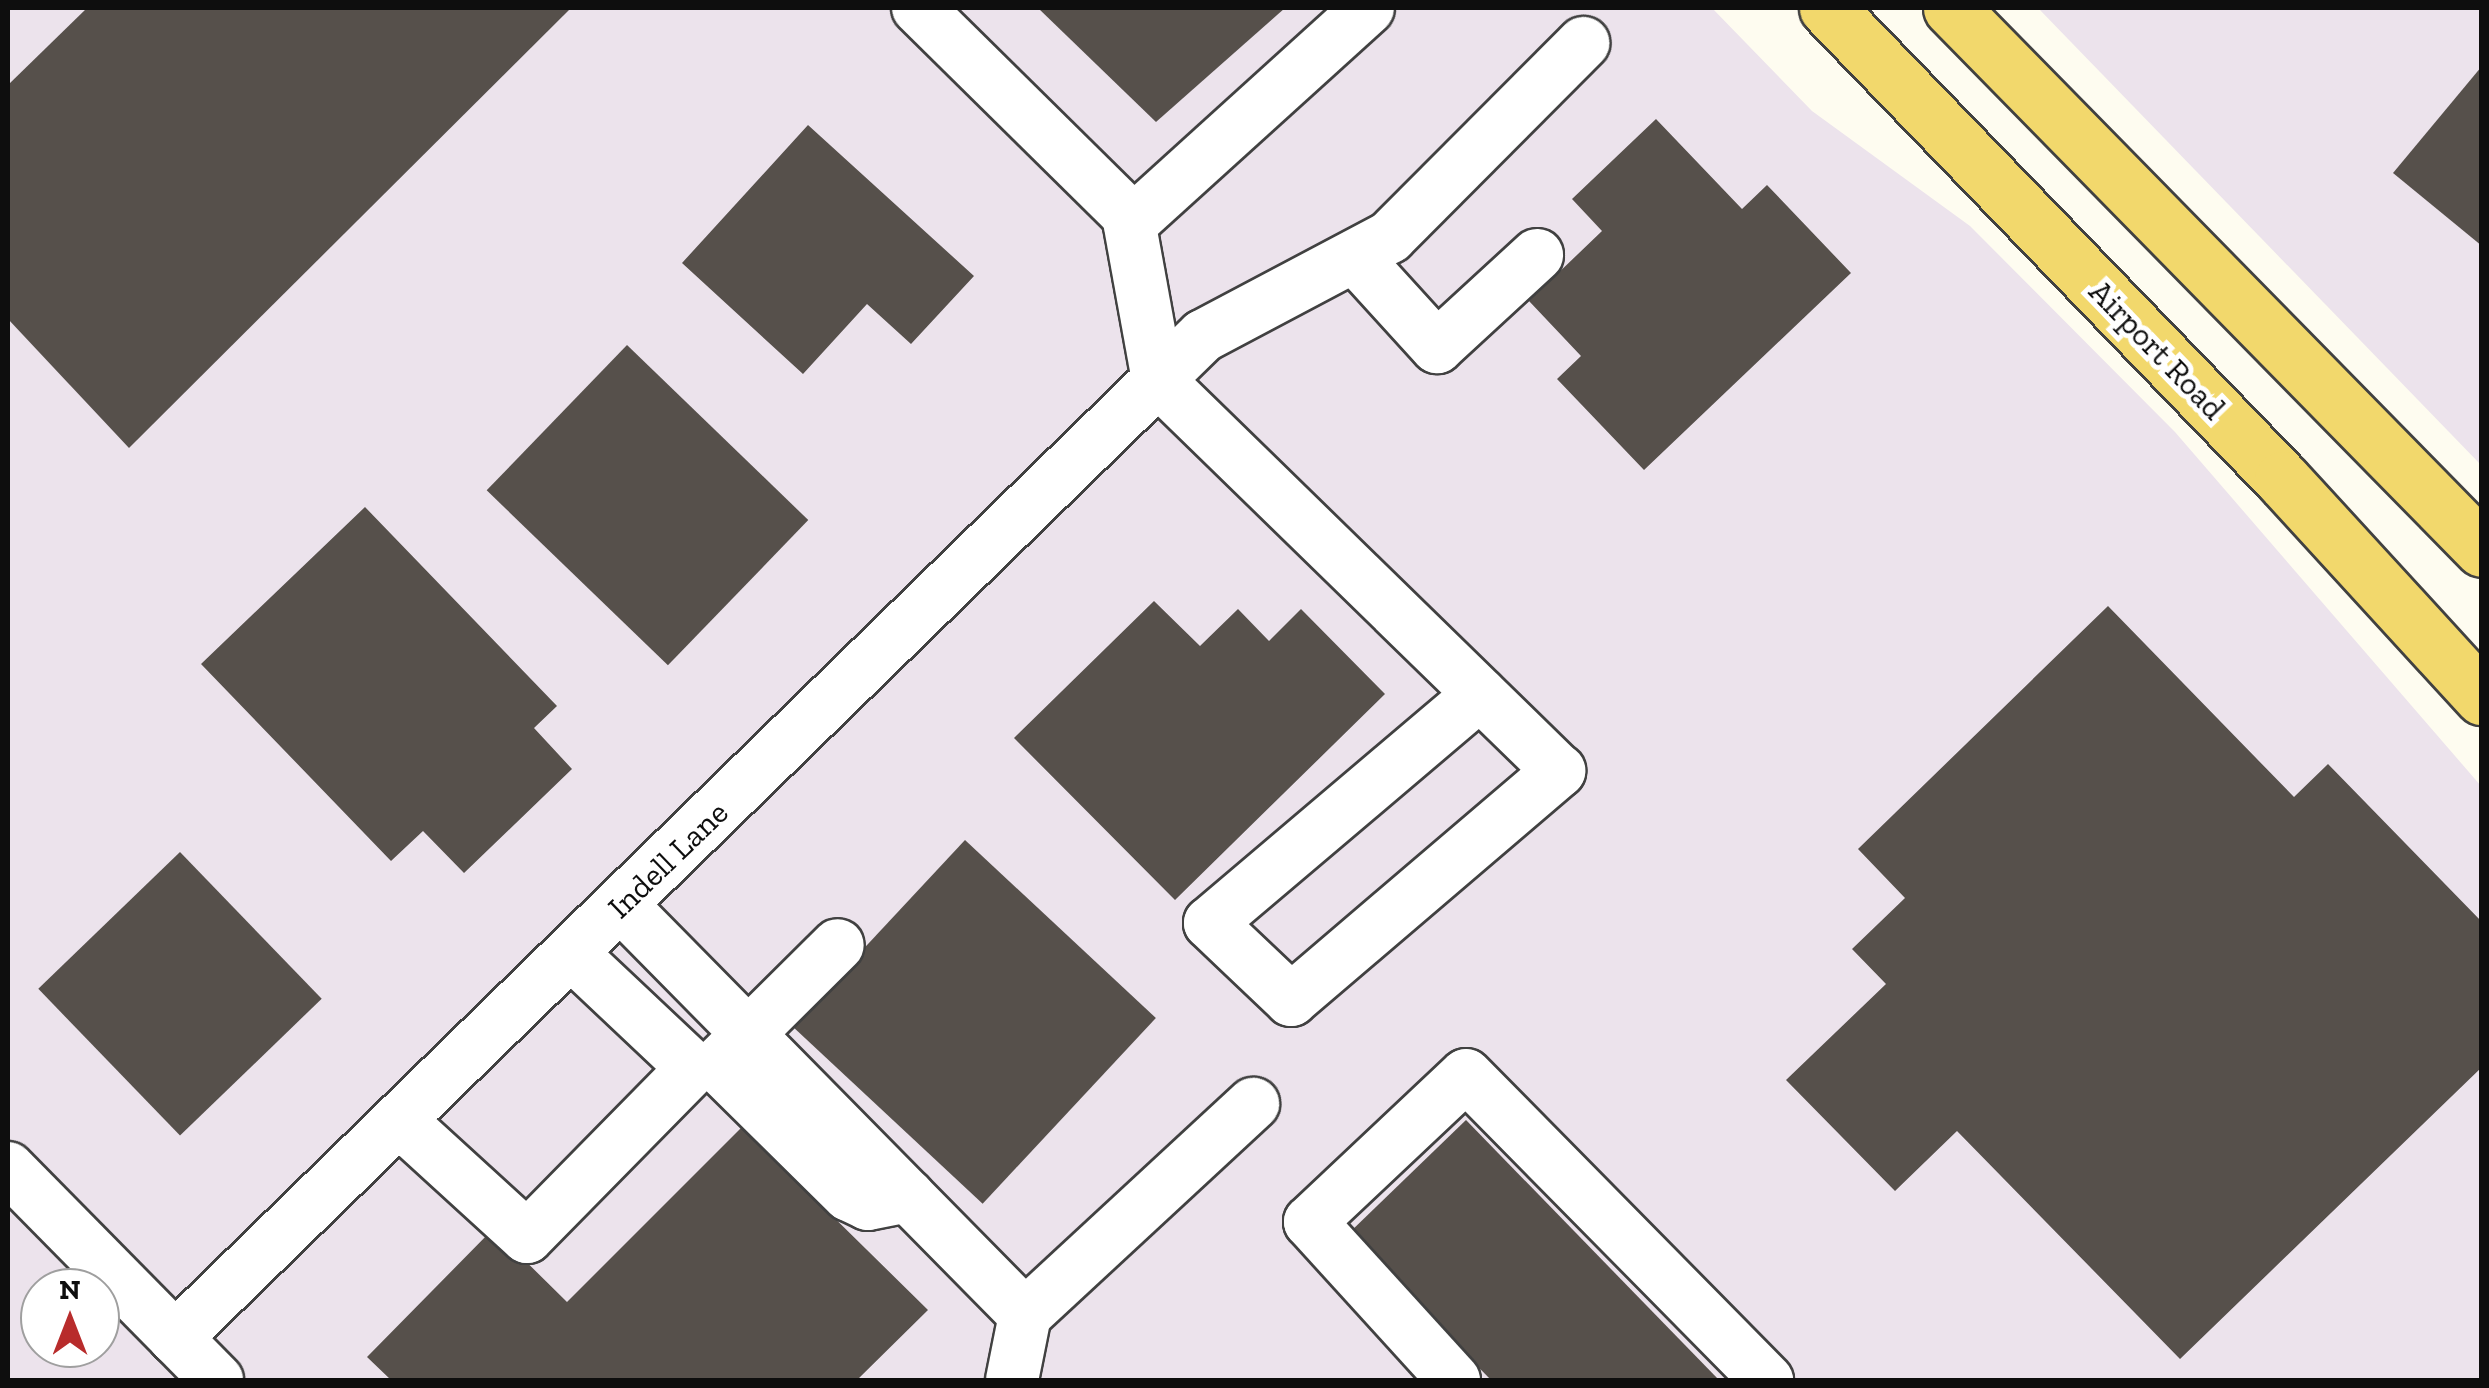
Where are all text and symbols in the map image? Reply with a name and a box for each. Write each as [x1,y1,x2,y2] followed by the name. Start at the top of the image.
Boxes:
[2081,272,2233,428] street label: Airport Road
[600,793,736,927] street label: Indell Lane
[20,1268,120,1368] north arrow
[59,1273,81,1306] text: N

